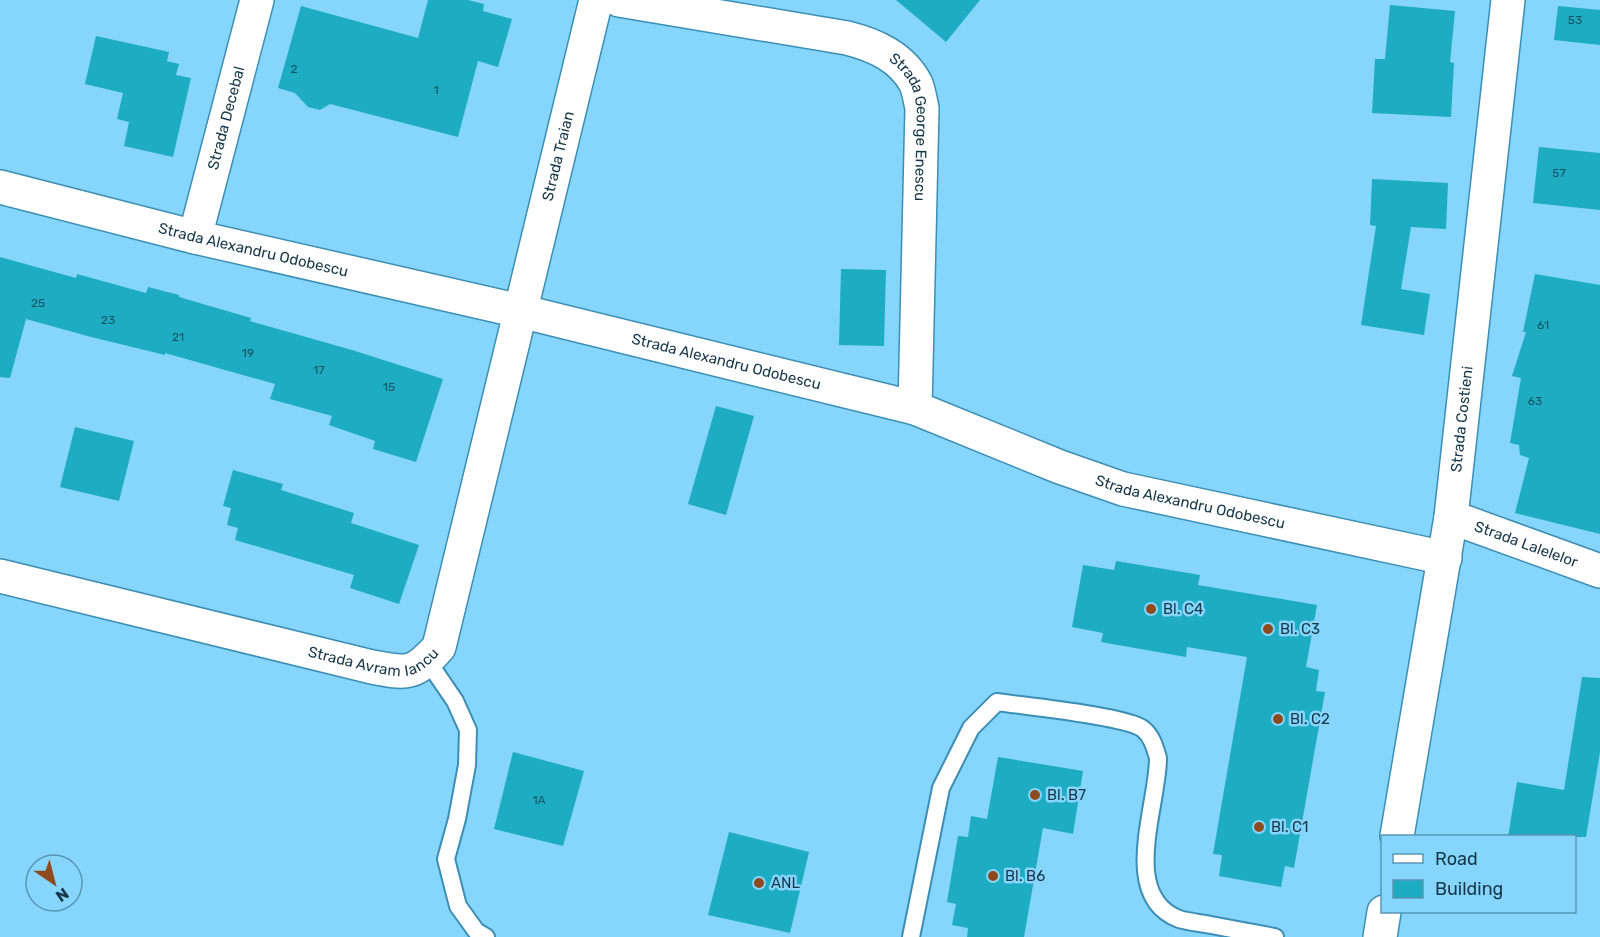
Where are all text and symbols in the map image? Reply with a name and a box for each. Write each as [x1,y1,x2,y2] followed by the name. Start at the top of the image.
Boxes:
[1568,13,1582,27] house number: 53
[886,49,931,201] street label: Strada George Enescu
[290,62,298,76] house number: 2
[204,64,248,172] street label: Strada Decebal
[433,83,439,97] house number: 1
[539,109,578,203] street label: Strada Traian
[1552,166,1566,180] house number: 57
[156,219,350,281] street label: Strada Alexandru Odobescu
[31,296,45,310] house number: 25
[101,313,115,327] house number: 23
[1537,318,1549,332] house number: 61
[172,330,184,344] house number: 21
[630,330,823,394] street label: Strada Alexandru Odobescu
[242,346,254,360] house number: 19
[313,363,325,377] house number: 17
[1447,365,1477,473] street label: Strada Costieni
[383,380,395,394] house number: 15
[1528,394,1542,408] house number: 63
[1093,471,1287,532] street label: Strada Alexandru Odobescu
[1472,517,1581,571] street label: Strada Lalelelor
[1163,600,1203,618] place label: Bl. C4
[1144,602,1158,616] marker: Bl. C4
[1280,620,1320,638] place label: Bl. C3
[1261,622,1275,636] marker: Bl. C3
[301,637,439,659] street label: Strada Avram Iancu
[306,643,442,680] text: Strada Avram Iancu
[1290,710,1330,728] place label: Bl. C2
[1271,712,1285,726] marker: Bl. C2
[1047,786,1086,804] place label: Bl. B7
[1028,788,1042,802] marker: Bl. B7
[532,793,546,807] house number: 1A
[1271,818,1309,836] place label: Bl. C1
[1252,820,1266,834] marker: Bl. C1
[1381,835,1576,913] legend
[1435,848,1478,870] text: Road
[24,853,84,913] north arrow
[1005,867,1045,885] place label: Bl. B6
[986,869,1000,883] marker: Bl. B6
[771,874,800,892] place label: ANL
[752,876,766,890] marker: ANL
[1435,878,1503,900] text: Building
[52,884,72,906] text: N

